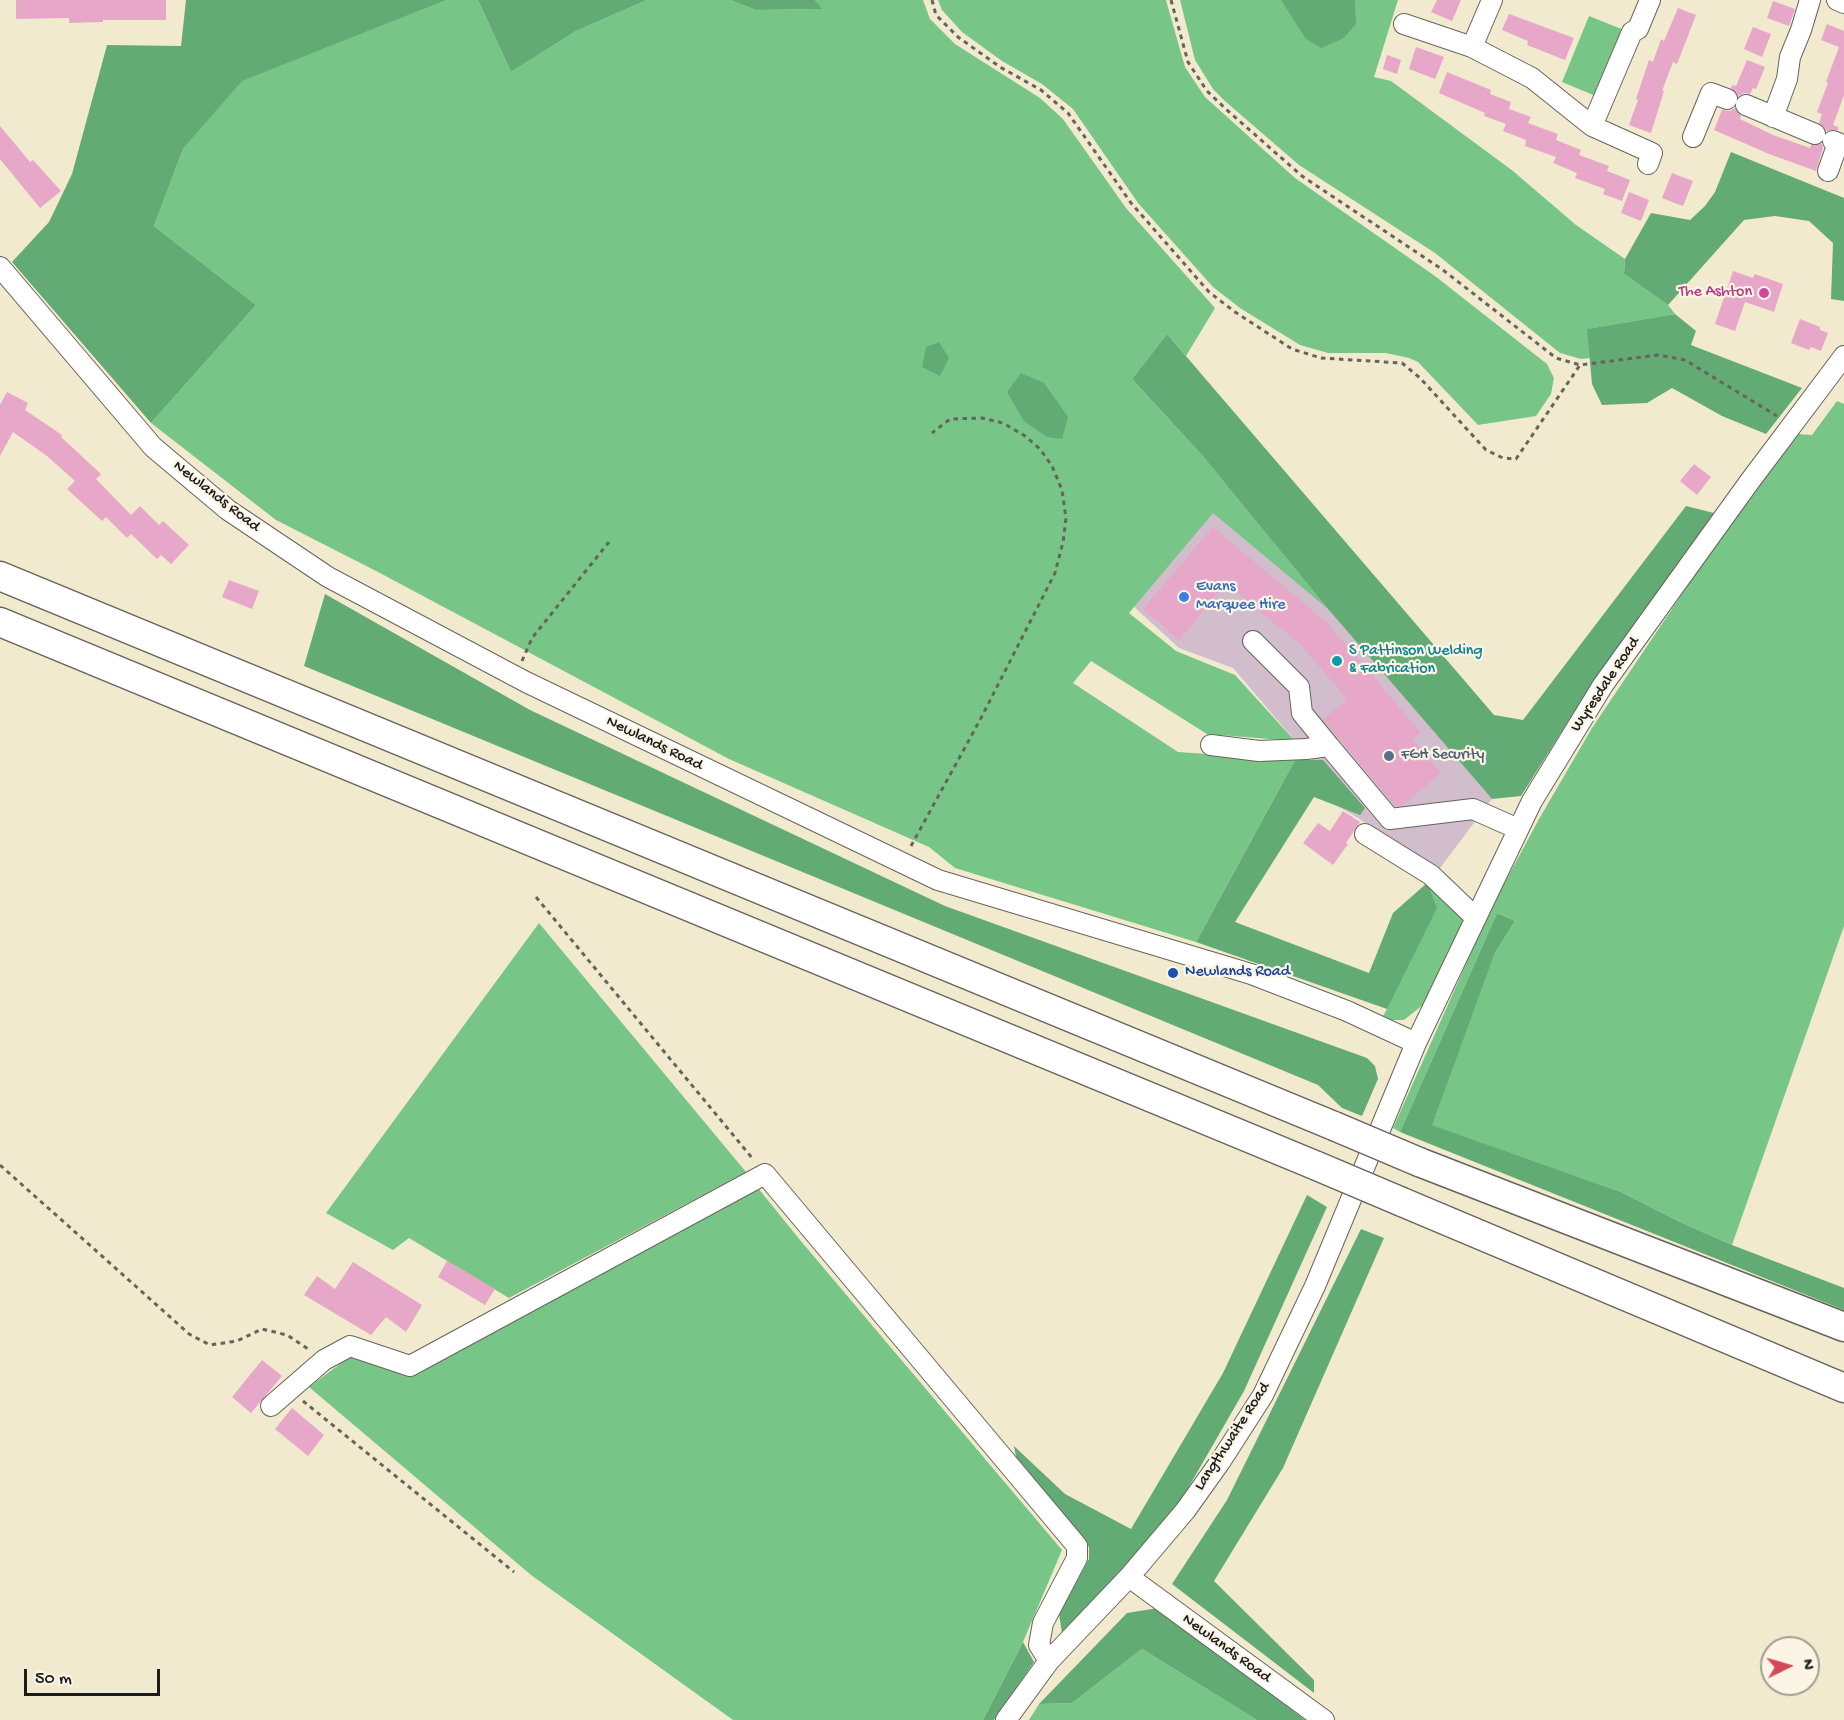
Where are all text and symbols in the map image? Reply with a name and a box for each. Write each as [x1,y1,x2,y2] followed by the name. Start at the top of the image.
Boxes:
[1679,283,1752,303] place label: The Ashton
[1757,286,1771,300] marker: The Ashton
[169,457,263,537] street label: Newlands Road
[1196,578,1286,616] place label: Evans Marquee Hire
[1177,590,1191,604] marker: Evans Marquee Hire
[1567,634,1645,736] street label: Wyresdale Road
[1349,642,1483,680] place label: S Pattinson Welding & Fabrication
[1330,654,1344,668] marker: S Pattinson Welding & Fabrication
[603,712,705,776] street label: Newlands Road
[1401,746,1484,766] place label: FGH Security
[1382,749,1396,763] marker: FGH Security
[1185,963,1290,983] place label: Newlands Road
[1166,966,1180,980] marker: Newlands Road
[1191,1379,1275,1495] street label: Langthwaite Road
[1178,1610,1274,1688] street label: Newlands Road
[1760,1636,1820,1696] north arrow
[27,1657,164,1695] scale bar
[1797,1659,1816,1671] text: N
[35,1669,72,1690] text: 50 m

